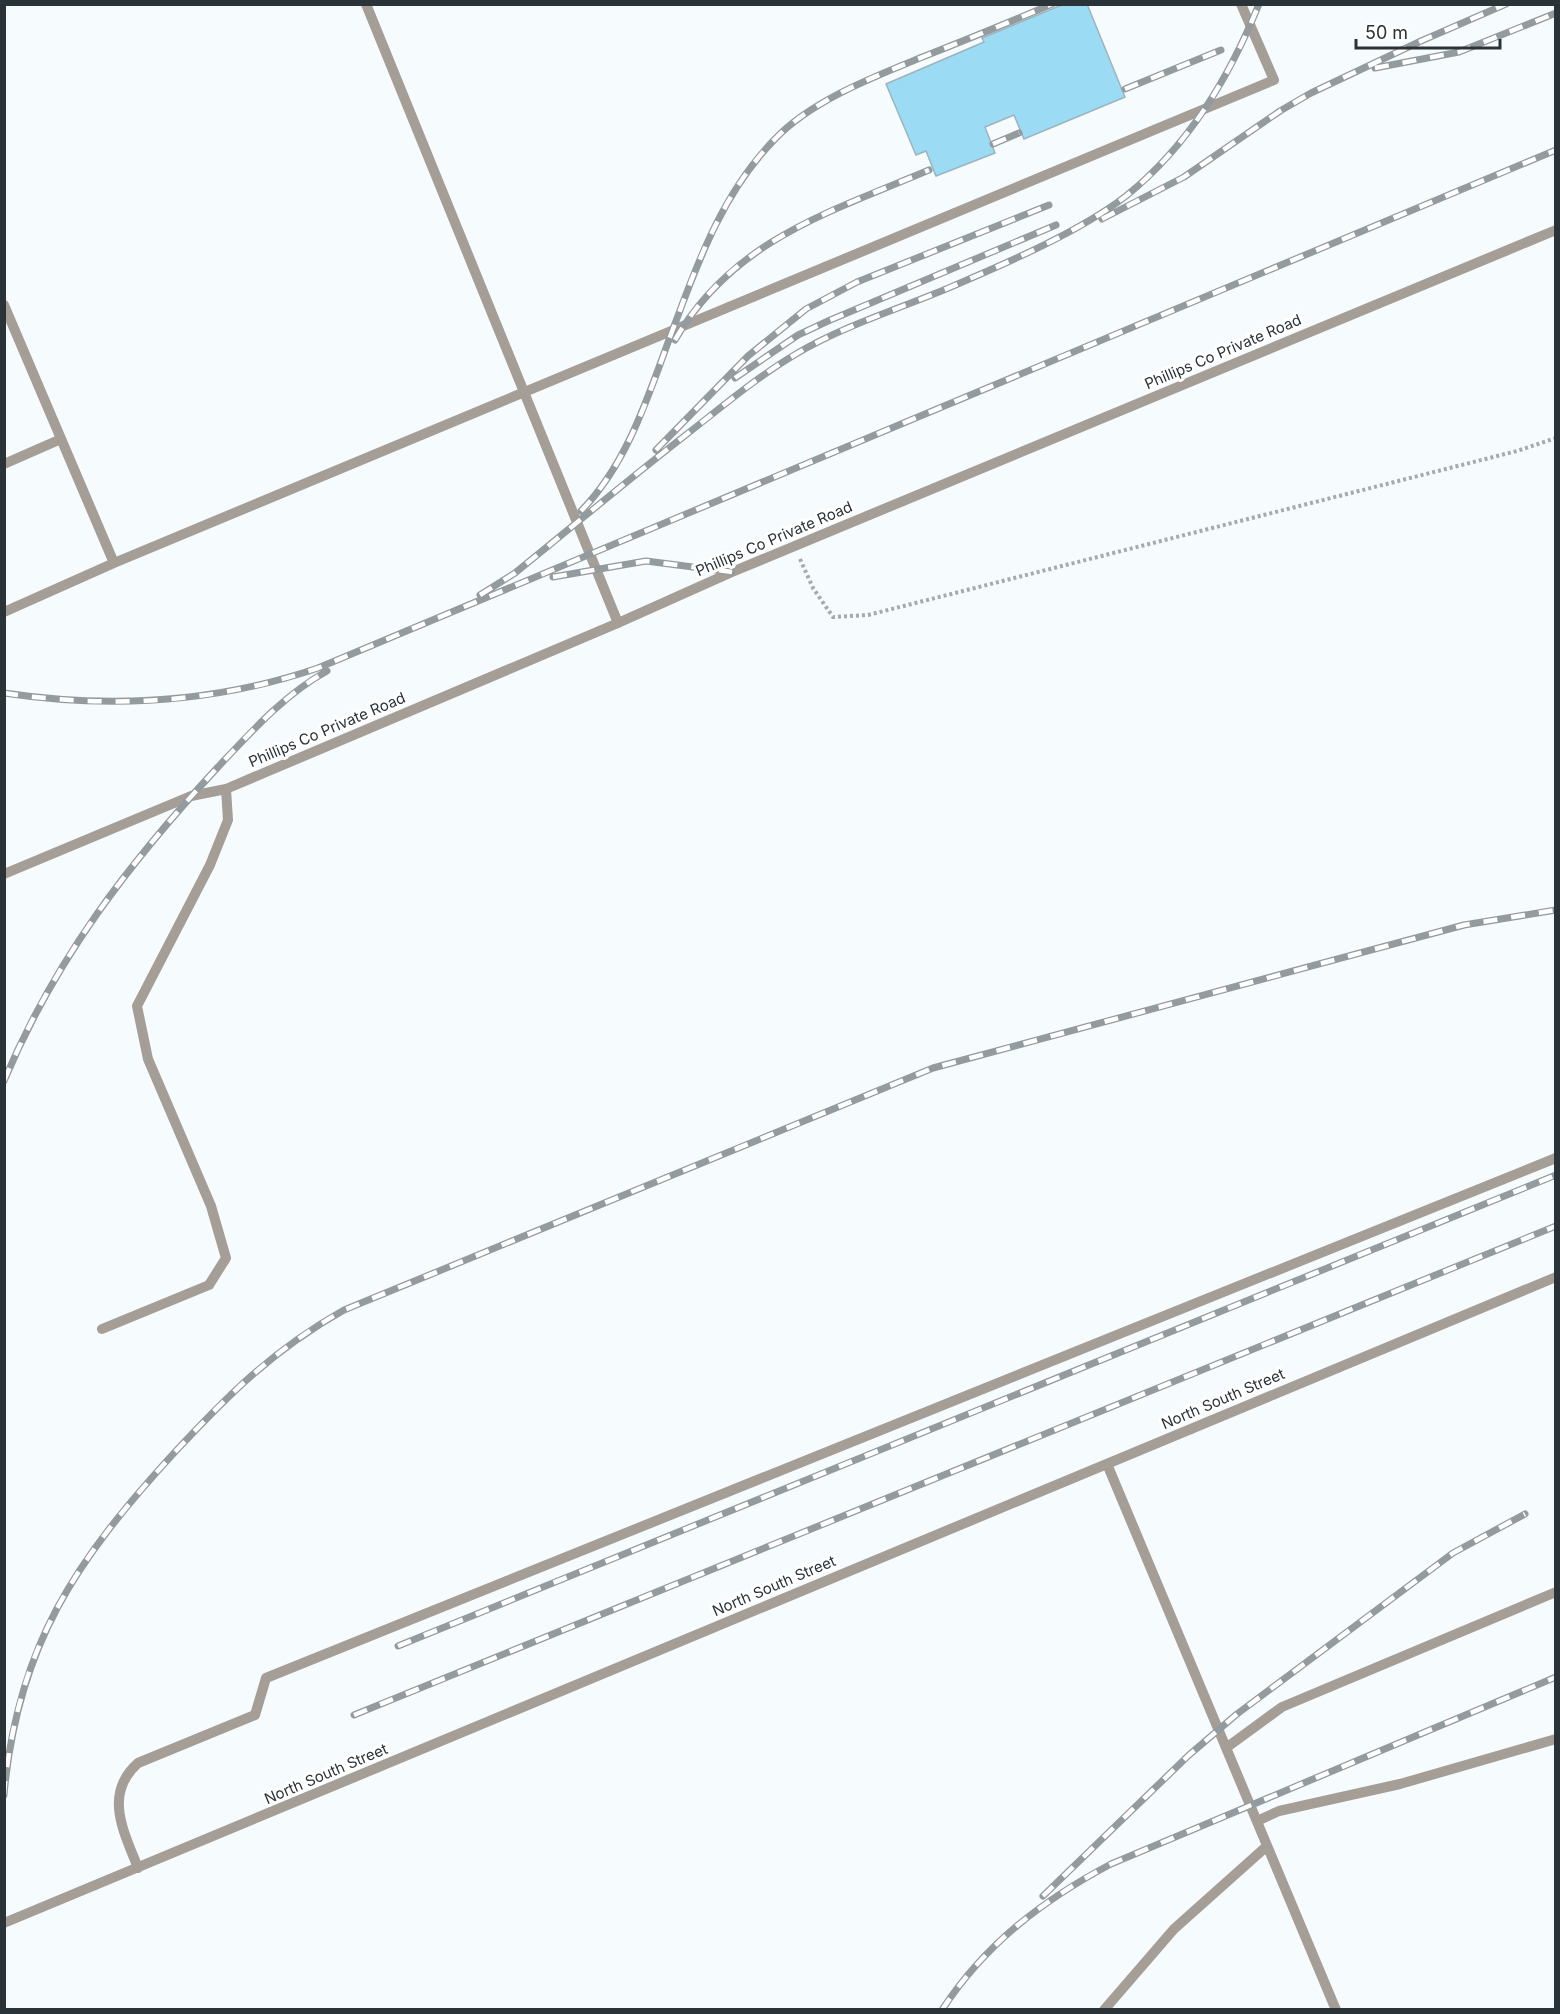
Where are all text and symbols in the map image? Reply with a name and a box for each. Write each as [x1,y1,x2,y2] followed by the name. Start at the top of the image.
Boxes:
[1356,12,1500,50] scale bar
[1365,22,1408,43] text: 50 m
[1142,310,1304,393] street label: Phillips Co Private Road
[693,497,855,580] street label: Phillips Co Private Road
[246,688,408,771] street label: Phillips Co Private Road
[1158,1364,1287,1433] street label: North South Street
[709,1551,838,1620] street label: North South Street
[261,1739,390,1808] street label: North South Street

